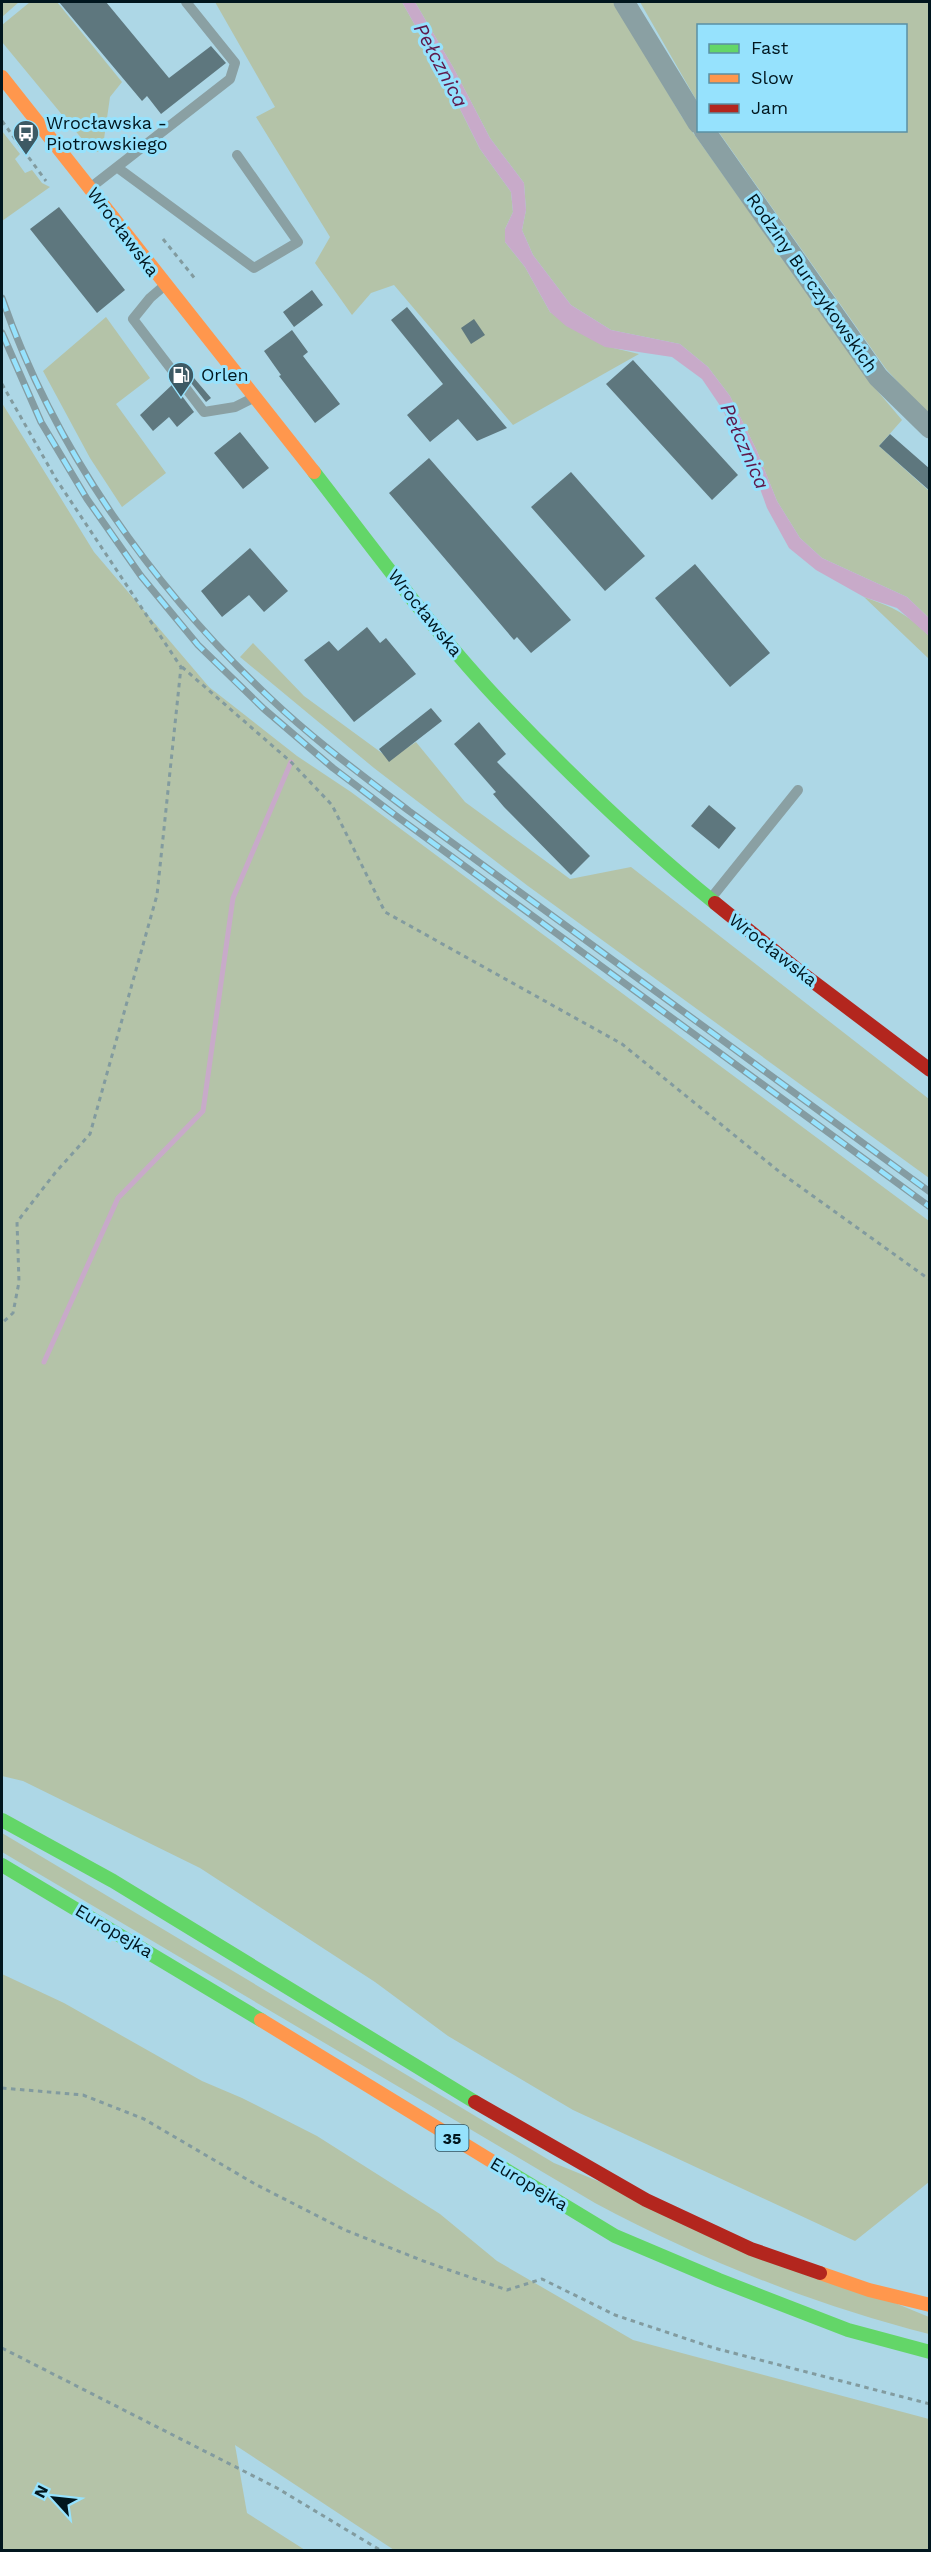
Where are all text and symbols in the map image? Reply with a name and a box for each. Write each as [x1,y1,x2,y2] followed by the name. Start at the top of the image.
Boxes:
[409,19,473,111] water label: Pełcznica
[697,24,907,132] legend
[751,37,789,58] text: Fast
[751,67,794,88] text: Slow
[751,97,788,118] text: Jam
[46,112,168,154] place label: Wrocławska - Piotrowskiego
[11,118,41,156] bus stop icon: Wrocławska - Piotrowskiego
[83,183,164,280] street label: Wrocławska
[742,189,882,376] street label: Rodziny Burczykowskich
[166,360,196,398] fuel station icon: Orlen
[201,364,249,385] place label: Orlen
[715,399,775,493] water label: Pełcznica
[384,565,467,660] street label: Wrocławska
[725,909,822,990] street label: Wrocławska
[72,1899,157,1962] street label: Europejka
[436,2125,468,2151] road number: 35
[487,2152,572,2215] street label: Europejka
[24,2468,84,2528] north arrow
[30,2482,52,2501] text: N

